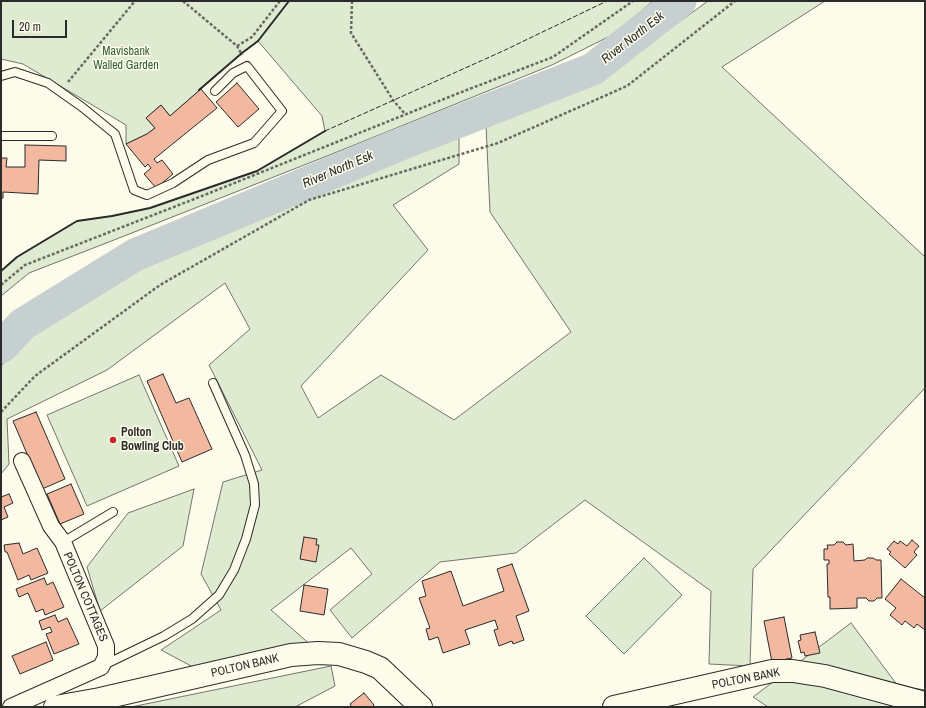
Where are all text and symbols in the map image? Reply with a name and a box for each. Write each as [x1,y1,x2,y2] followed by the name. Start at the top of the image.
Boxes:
[599,9,667,67] water label: River North Esk
[14,12,69,38] scale bar
[19,19,41,35] text: 20 m
[93,45,159,73] park label: Mavisbank Walled Garden
[300,148,376,192] water label: River North Esk
[121,426,184,454] place label: Polton Bowling Club
[108,435,118,445] marker: Polton Bowling Club
[60,550,110,644] street label: POLTON COTTAGES
[210,651,280,681] street label: POLTON BANK
[711,665,781,693] street label: POLTON BANK

